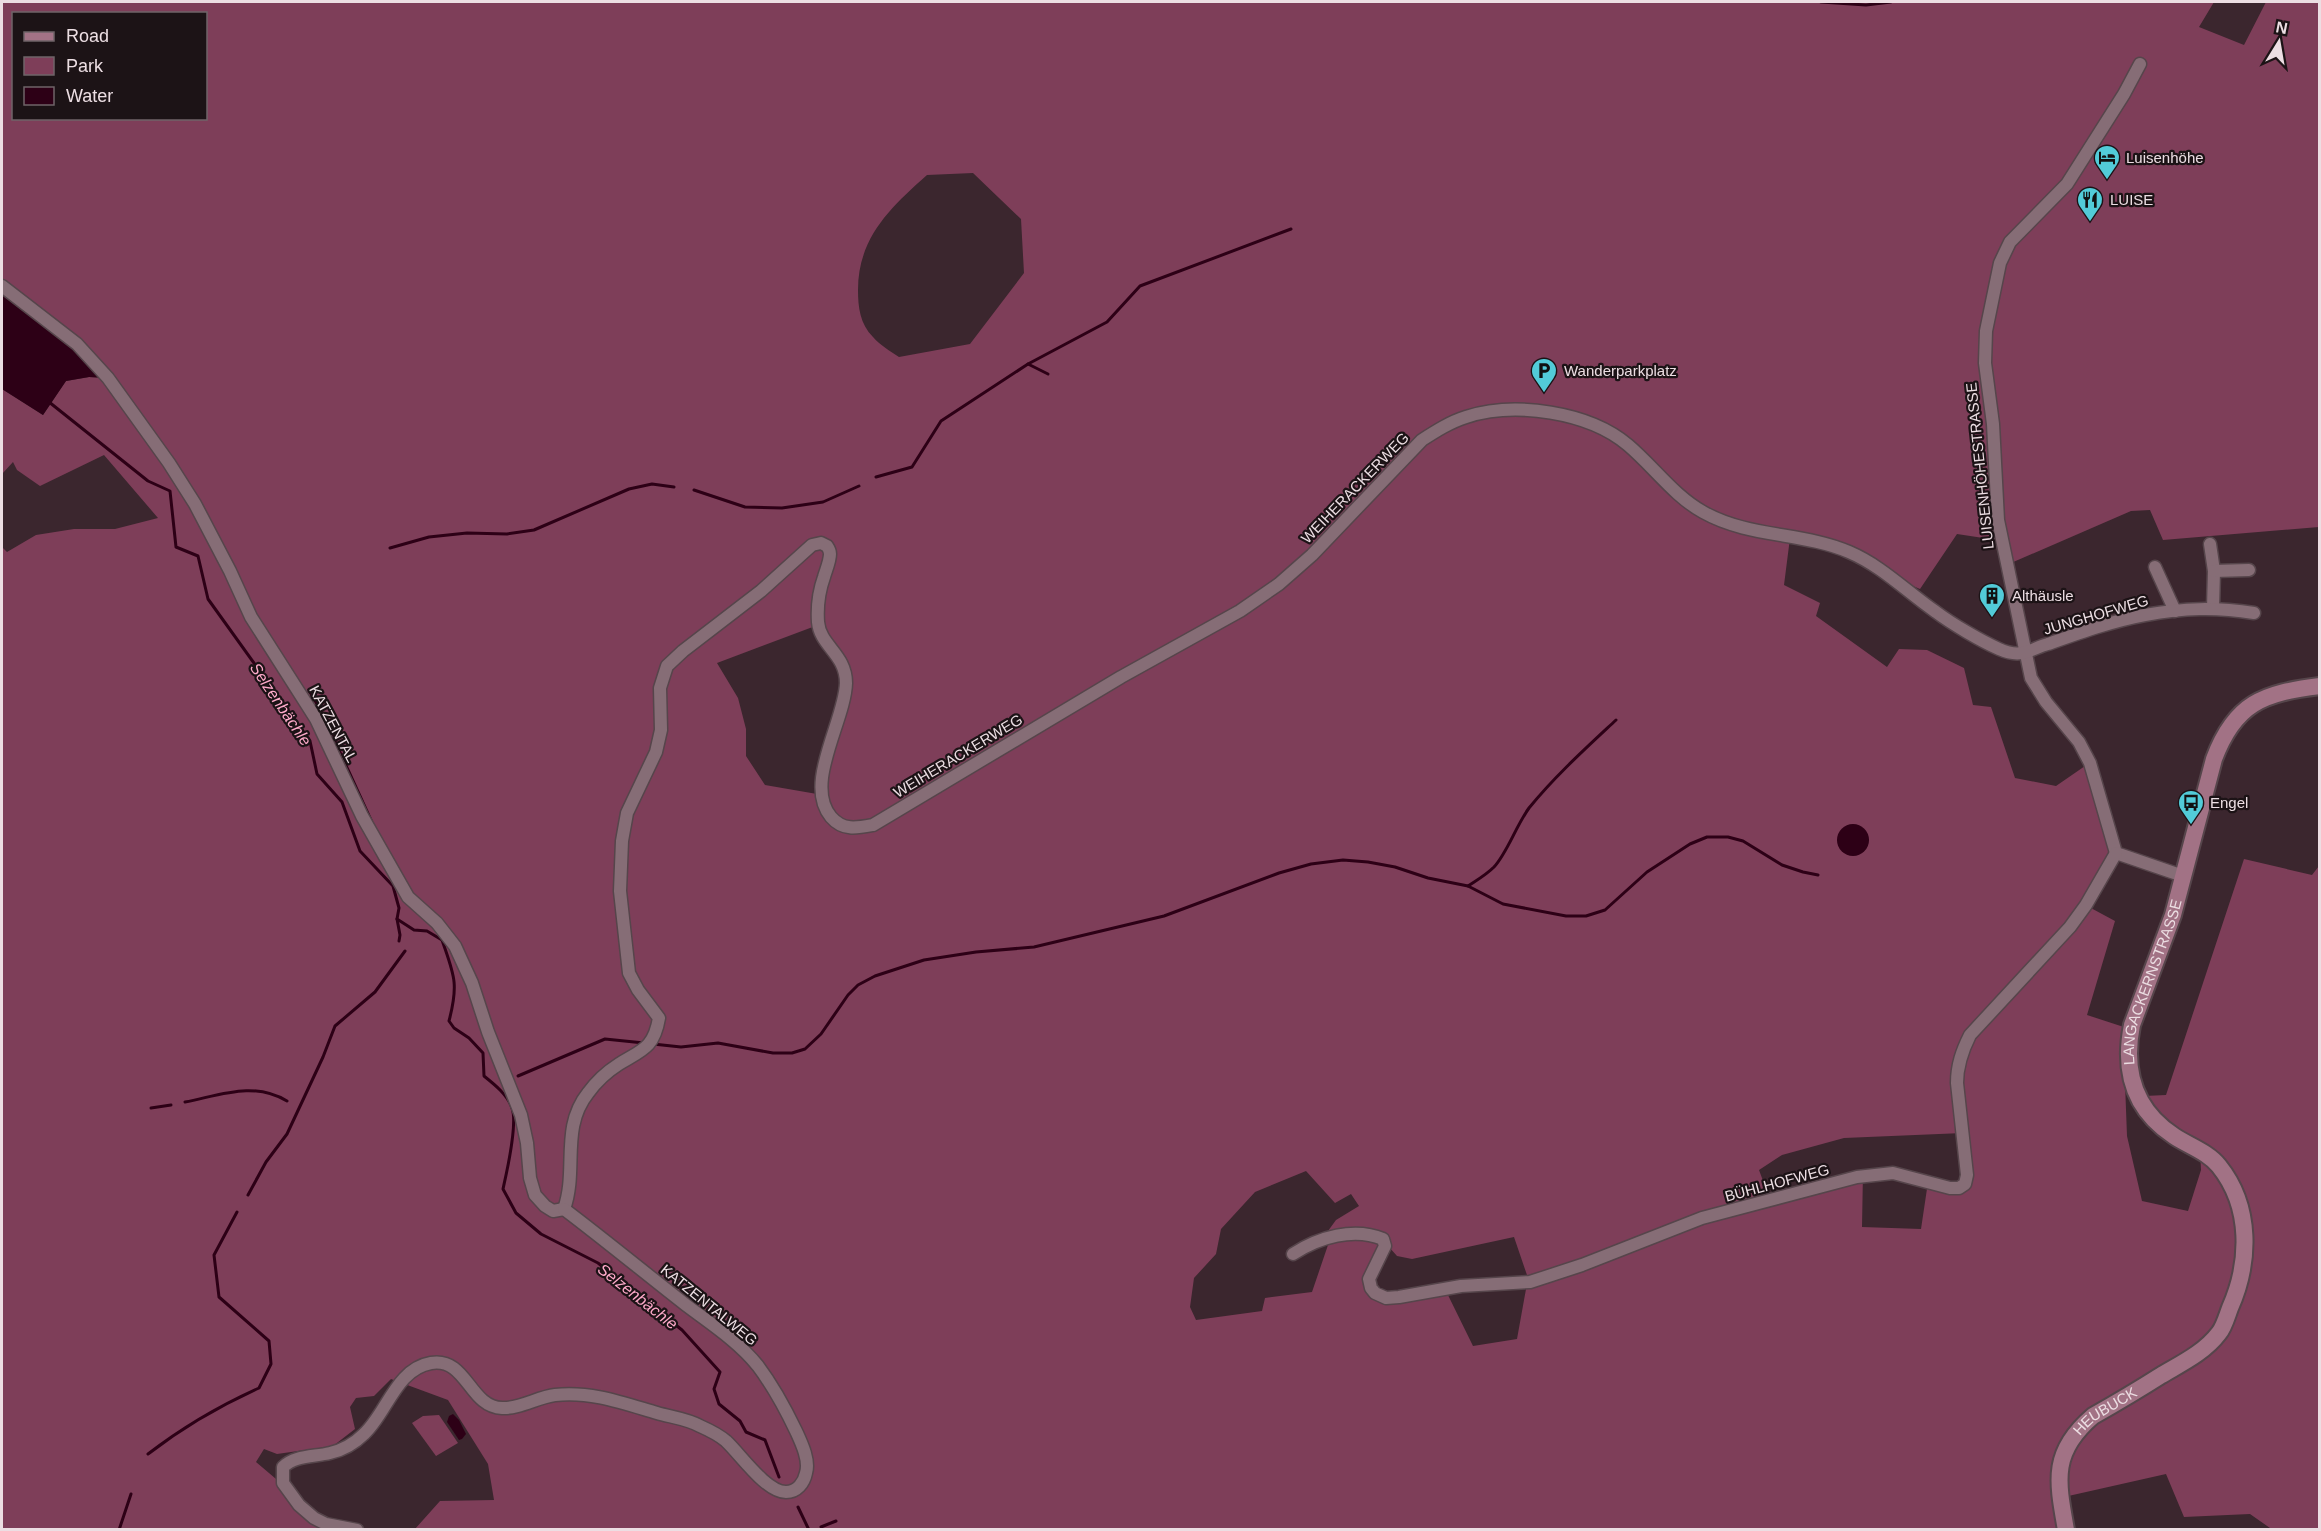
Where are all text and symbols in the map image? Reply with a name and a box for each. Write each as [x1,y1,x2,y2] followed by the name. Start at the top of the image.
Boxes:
[12,12,207,120] legend
[2249,12,2309,72] north arrow
[2274,18,2289,37] text: N
[66,26,109,46] text: Road
[66,56,104,76] text: Park
[66,86,113,106] text: Water
[2092,143,2122,181] hotel icon: Luisenhöhe
[2126,149,2204,166] place label: Luisenhöhe
[2075,185,2105,223] restaurant icon: LUISE
[2110,191,2153,208] place label: LUISE
[1529,356,1559,394] parking icon: Wanderparkplatz
[1564,362,1677,379] place label: Wanderparkplatz
[1962,382,1997,550] street label: LUISENHÖHESTRASSE
[1297,429,1412,547] street label: WEIHERACKERWEG
[1977,581,2007,619] building icon: Althäusle
[2012,587,2074,604] place label: Althäusle
[2041,591,2150,638] street label: JUNGHOFWEG
[247,660,315,749] water label: Selzenbächle
[306,682,361,765] street label: KATZENTAL
[890,710,1025,801] street label: WEIHERACKERWEG
[2176,788,2206,826] bus stop icon: Engel
[2210,794,2248,811] place label: Engel
[2120,897,2185,1066] street label: LANGACKERNSTRASSE
[1723,1160,1831,1205] street label: BÜHLHOFWEG
[595,1260,681,1333] water label: Selzenbächle
[658,1261,761,1349] street label: KATZENTALWEG
[2069,1383,2140,1438] street label: HEUBUCK

